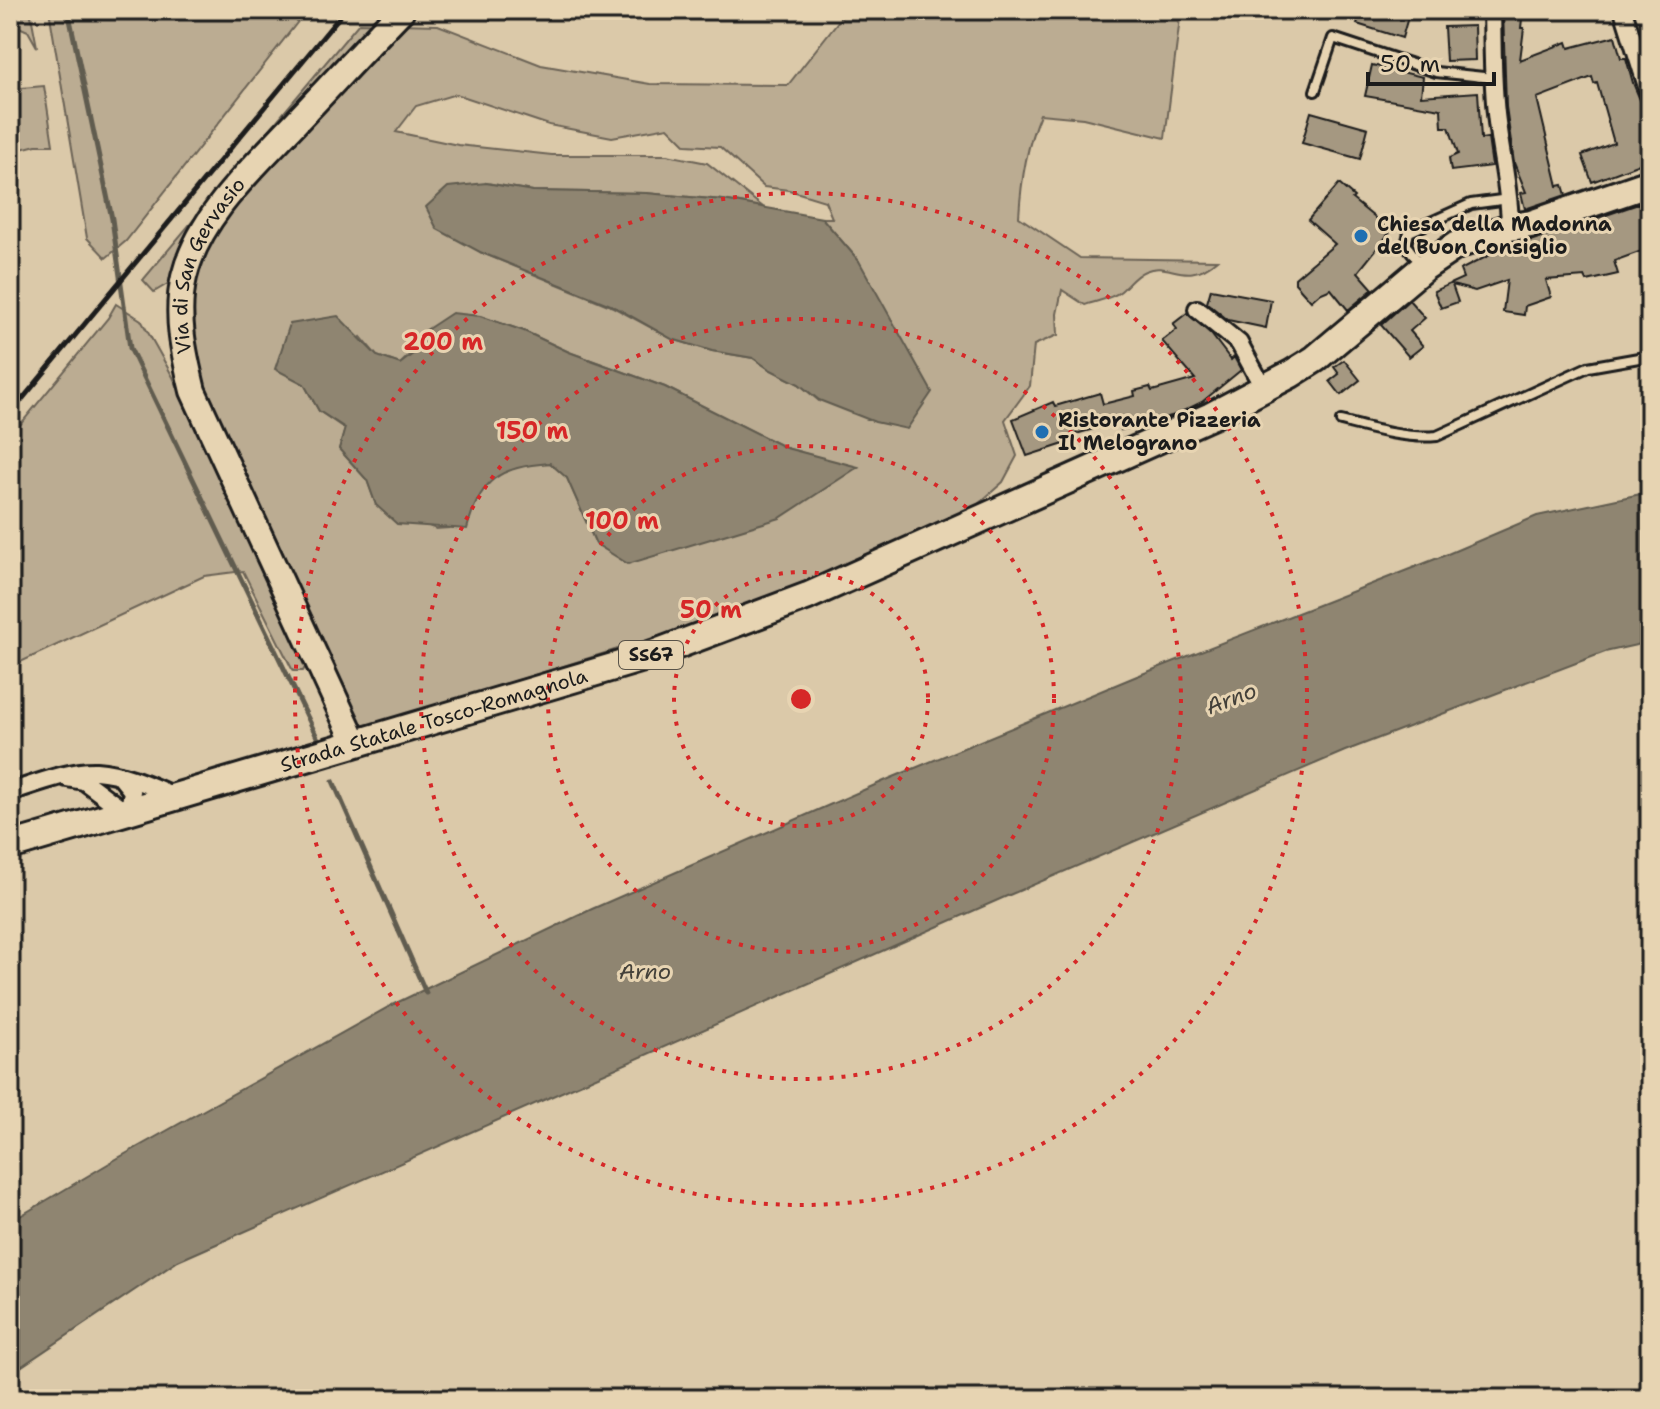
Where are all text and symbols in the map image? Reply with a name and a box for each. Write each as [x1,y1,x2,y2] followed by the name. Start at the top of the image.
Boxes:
[1368,36,1494,86] scale bar
[1380,48,1440,80] text: 50 m
[167,172,251,356] street label: Via di San Gervasio
[1377,211,1612,260] place label: Chiesa della Madonna del Buon Consiglio
[1352,227,1370,245] marker: Chiesa della Madonna del Buon Consiglio
[403,326,483,358] text: 200 m
[1058,407,1261,456] place label: Ristorante Pizzeria Il Melograno
[496,415,568,447] text: 150 m
[1033,423,1051,441] marker: Ristorante Pizzeria Il Melograno
[585,505,659,537] text: 100 m
[680,594,742,626] text: 50 m
[619,641,683,669] road number: SS67
[277,662,591,778] street label: Strada Statale Tosco-Romagnola
[1202,676,1261,721] water label: Arno
[787,685,815,713] centre of rings
[619,957,671,986] water label: Arno

